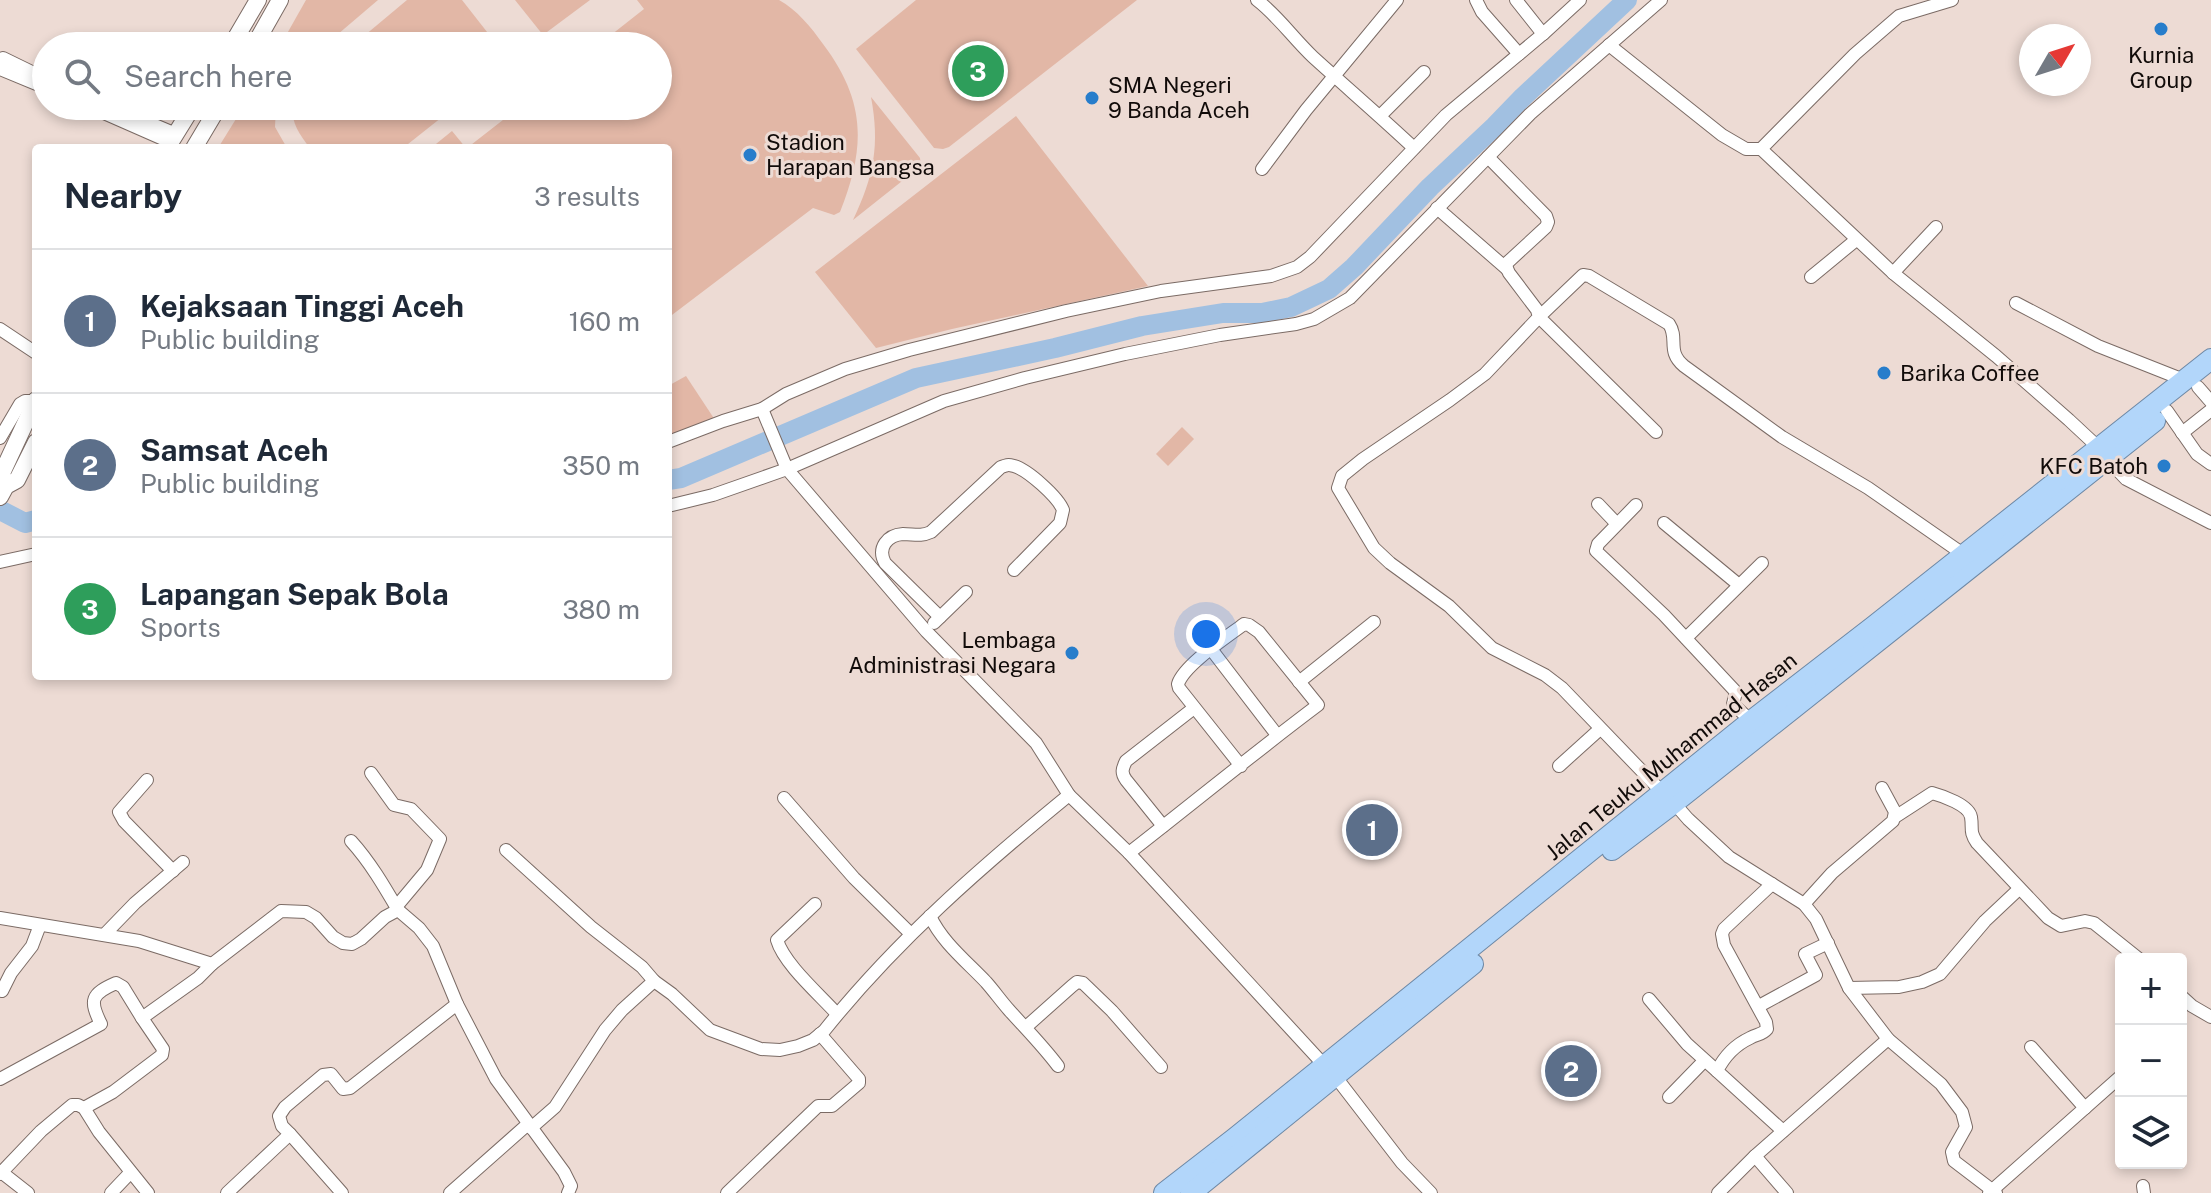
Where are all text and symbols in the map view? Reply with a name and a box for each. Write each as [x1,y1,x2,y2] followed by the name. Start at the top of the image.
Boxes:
[2152,20,2170,38] marker: Kurnia Group
[2019,24,2091,96] north arrow
[32,32,672,120] search box
[952,41,1004,101] pin: 3
[2128,42,2194,93] place label: Kurnia Group
[60,54,104,98] icon: search
[124,58,292,94] text: Search here
[1108,72,1250,123] place label: SMA Negeri 9 Banda Aceh
[1083,89,1101,107] marker: SMA Negeri 9 Banda Aceh
[766,129,935,180] place label: Stadion Harapan Bangsa
[741,146,759,164] marker: Stadion Harapan Bangsa
[64,176,182,216] text: Nearby
[534,181,640,212] text: 3 results
[140,288,464,324] text: Kejaksaan Tinggi Aceh
[84,306,96,337] text: 1
[569,306,640,337] text: 160 m
[140,324,320,355] text: Public building
[1900,360,2039,386] place label: Barika Coffee
[1875,364,1893,382] marker: Barika Coffee
[140,432,329,468] text: Samsat Aceh
[82,450,98,481] text: 2
[562,450,640,481] text: 350 m
[2040,453,2148,479] place label: KFC Batoh
[2155,457,2173,475] marker: KFC Batoh
[140,468,320,499] text: Public building
[140,576,449,612] text: Lapangan Sepak Bola
[81,594,99,625] text: 3
[562,594,640,625] text: 380 m
[140,612,221,643] text: Sports
[1186,614,1226,654] your location
[848,627,1056,678] place label: Lembaga Administrasi Negara
[1063,644,1081,662] marker: Lembaga Administrasi Negara
[1540,647,1802,865] street label: Jalan Teuku Muhammad Hasan
[1346,800,1398,860] pin: 1
[2115,953,2187,1169] map controls
[2115,953,2187,1025] button: +
[2115,1025,2187,1097] button: −
[1545,1041,1597,1101] pin: 2
[2115,1097,2187,1169] button: layers

